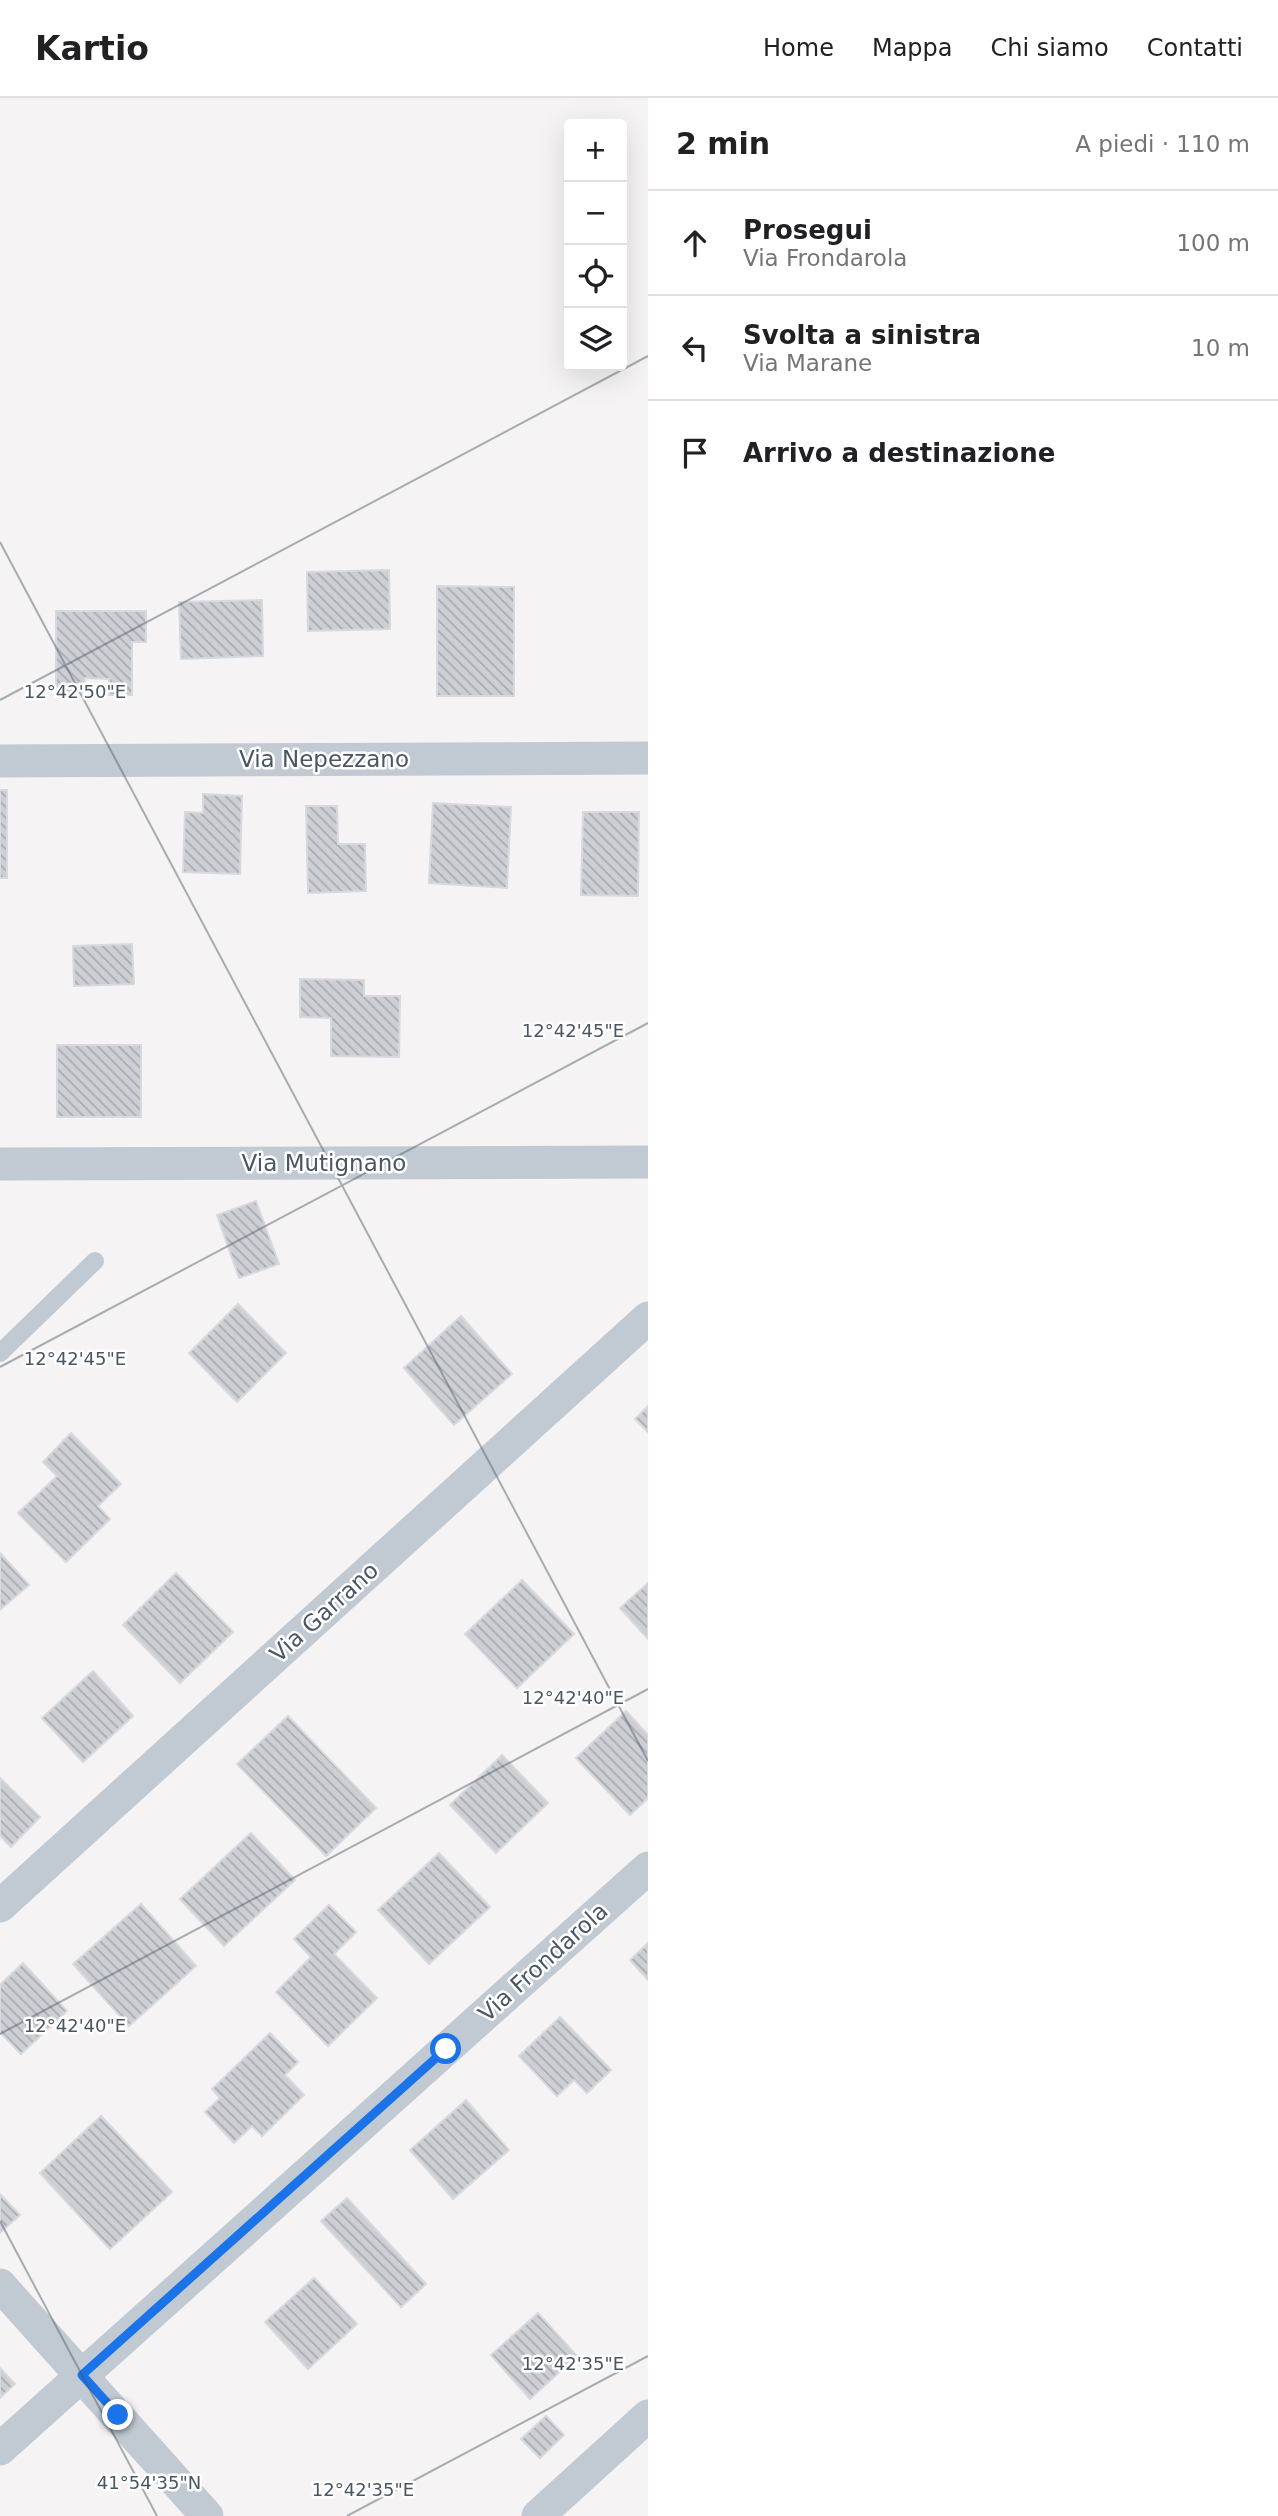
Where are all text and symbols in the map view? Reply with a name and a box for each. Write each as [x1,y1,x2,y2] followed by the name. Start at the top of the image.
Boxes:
[35,29,149,68] text: Kartio
[763,34,834,62] text: Home
[872,34,953,62] text: Mappa
[991,34,1109,62] text: Chi siamo
[1147,34,1243,62] text: Contatti
[564,119,627,371] map controls
[564,119,627,182] button: +
[676,126,770,161] text: 2 min
[1075,131,1250,157] text: A piedi · 110 m
[564,182,627,245] button: −
[743,215,872,245] text: Prosegui
[676,224,714,262] icon: ahead
[1176,230,1250,256] text: 100 m
[564,245,627,308] button: locate
[743,245,907,271] text: Via Frondarola
[564,308,627,371] button: layers
[743,320,981,350] text: Svolta a sinistra
[676,329,714,367] icon: left
[1191,335,1250,361] text: 10 m
[743,350,872,376] text: Via Marane
[676,434,714,472] icon: arrive
[743,438,1055,468] text: Arrivo a destinazione
[24,681,126,702] text: 12°42'50"E
[239,746,409,772] street label: Via Nepezzano
[522,1020,624,1041] text: 12°42'45"E
[242,1150,406,1176] street label: Via Mutignano
[24,1348,126,1369] text: 12°42'45"E
[265,1557,383,1667] street label: Via Garrano
[522,1687,624,1708] text: 12°42'40"E
[473,1897,613,2027] street label: Via Frondarola
[24,2015,126,2036] text: 12°42'40"E
[430,2033,461,2064] route start
[522,2353,624,2374] text: 12°42'35"E
[102,2399,133,2430] route end
[97,2472,201,2493] text: 41°54'35"N
[312,2479,414,2500] text: 12°42'35"E

